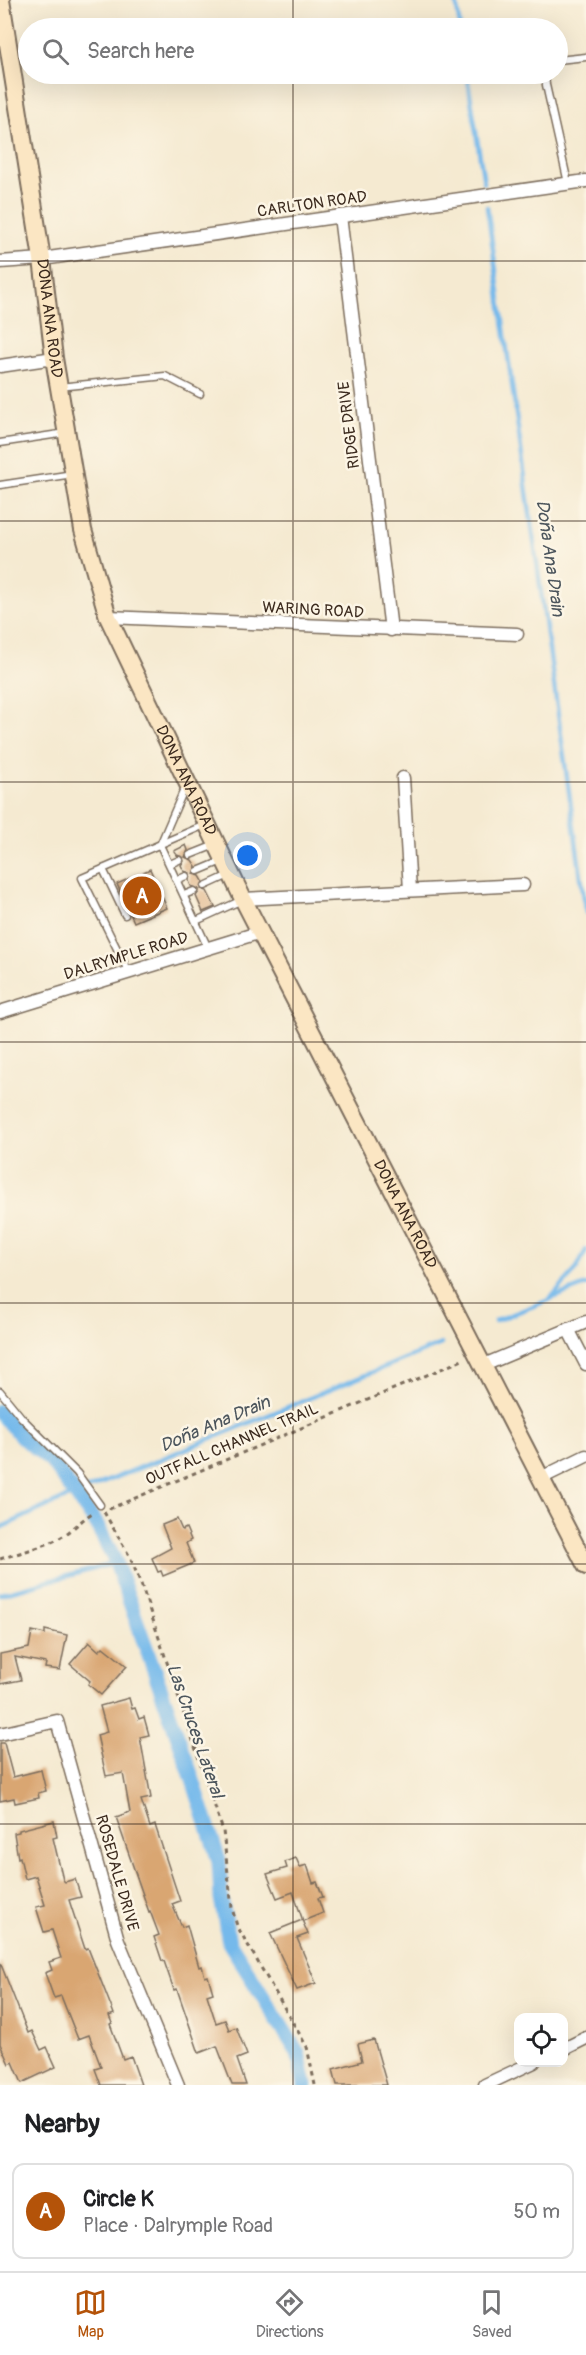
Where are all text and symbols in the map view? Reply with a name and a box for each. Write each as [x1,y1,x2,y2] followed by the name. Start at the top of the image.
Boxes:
[18,18,568,84] search box
[39,35,72,68] icon: search
[87,37,194,65] text: Search here
[256,186,368,222] street label: CARLTON ROAD
[32,258,67,379] street label: DONA ANA ROAD
[334,380,364,470] street label: RIDGE DRIVE
[530,498,570,618] water label: Doña Ana Drain
[262,597,364,623] street label: WARING ROAD
[151,722,221,839] street label: DONA ANA ROAD
[233,841,262,870] your location
[122,874,162,918] pin: A
[61,928,191,984] street label: DALRYMPLE ROAD
[369,1156,441,1272] street label: DONA ANA ROAD
[157,1390,274,1457] water label: Doña Ana Drain
[142,1398,322,1490] street label: OUTFALL CHANNEL TRAIL
[161,1661,229,1803] water label: Las Cruces Lateral
[91,1813,143,1933] street label: ROSEDALE DRIVE
[514,2013,568,2067] map controls
[514,2013,568,2067] button: locate
[24,2108,100,2140] text: Nearby
[83,2185,154,2213] text: Circle K
[39,2199,52,2224] text: A
[513,2199,560,2224] text: 50 m
[83,2213,273,2238] text: Place · Dalrymple Road
[74,2286,107,2342] tab: Map
[256,2286,324,2342] tab: Directions
[472,2286,512,2342] tab: Saved

